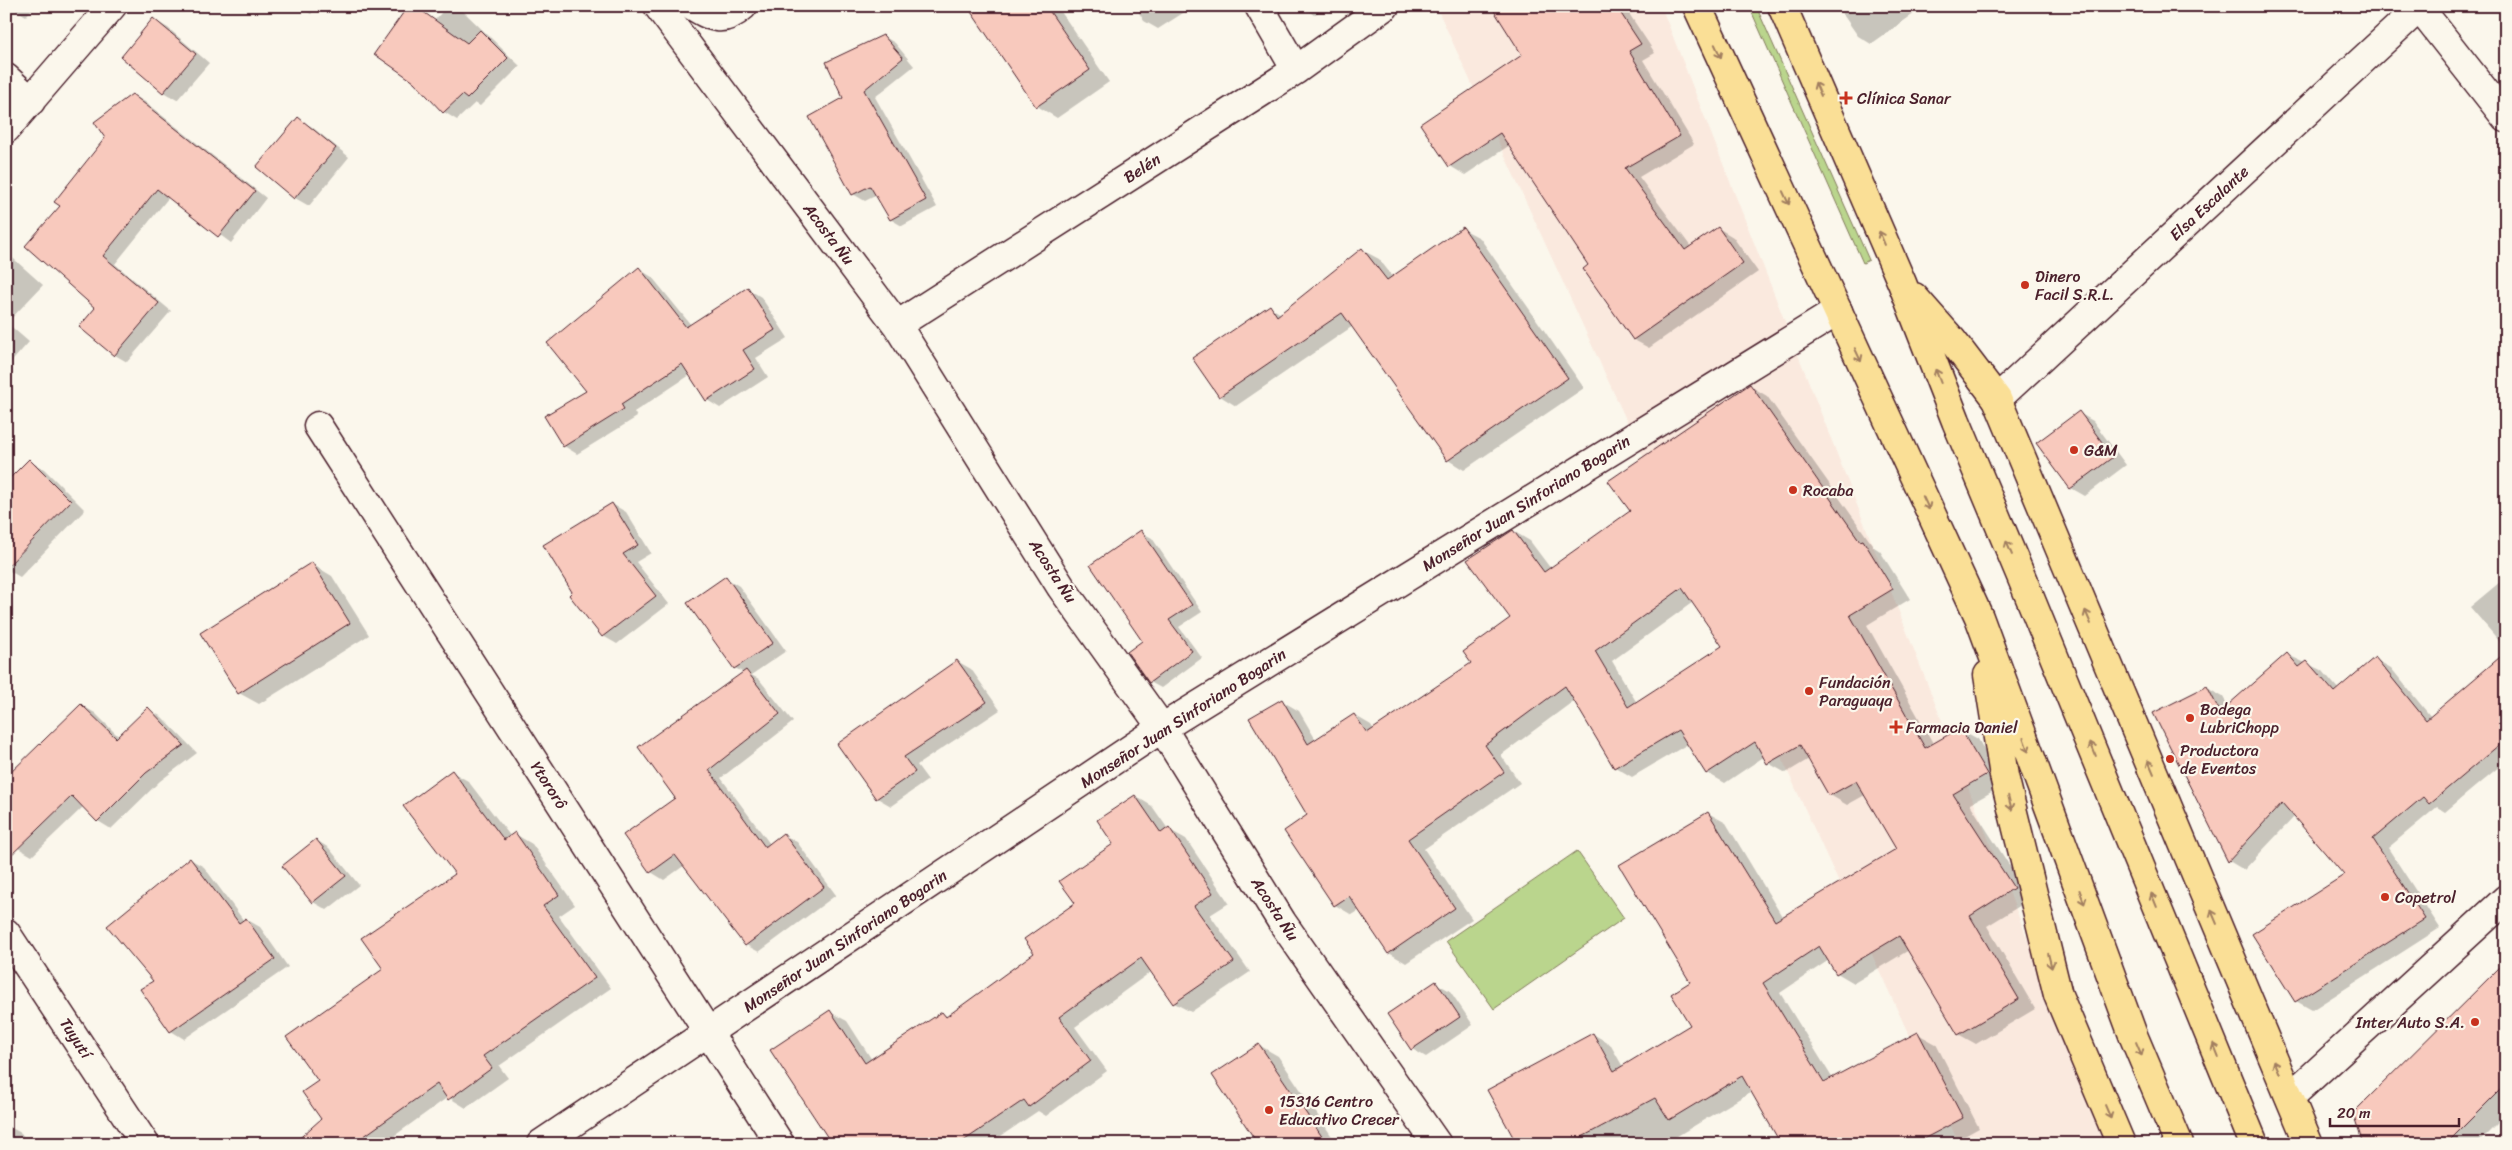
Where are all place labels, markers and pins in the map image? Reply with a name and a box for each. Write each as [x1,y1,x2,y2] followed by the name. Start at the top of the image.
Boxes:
[1857,84,1952,113] place label: Clínica Sanar
[1839,91,1853,105] marker: Clínica Sanar
[2035,262,2114,309] place label: Dinero Facil S.R.L.
[2019,279,2031,291] marker: Dinero Facil S.R.L.
[2084,436,2118,465] place label: G&M
[2068,444,2080,456] marker: G&M
[1803,476,1853,505] place label: Rocaba
[1787,484,1799,496] marker: Rocaba
[1819,668,1893,715] place label: Fundación Paraguaya
[1803,685,1815,697] marker: Fundación Paraguaya
[2200,695,2279,742] place label: Bodega LubriChopp
[2184,712,2196,724] marker: Bodega LubriChopp
[1906,713,2018,742] place label: Farmacia Daniel
[1890,721,1902,733] marker: Farmacia Daniel
[2180,736,2259,783] place label: Productora de Eventos
[2164,753,2176,765] marker: Productora de Eventos
[2395,883,2456,912] place label: Copetrol
[2379,891,2391,903] marker: Copetrol
[2355,1008,2465,1037] place label: Inter Auto S.A.
[2469,1016,2481,1028] marker: Inter Auto S.A.
[1279,1087,1400,1134] place label: 15316 Centro Educativo Crecer
[1263,1104,1275,1116] marker: 15316 Centro Educativo Crecer

